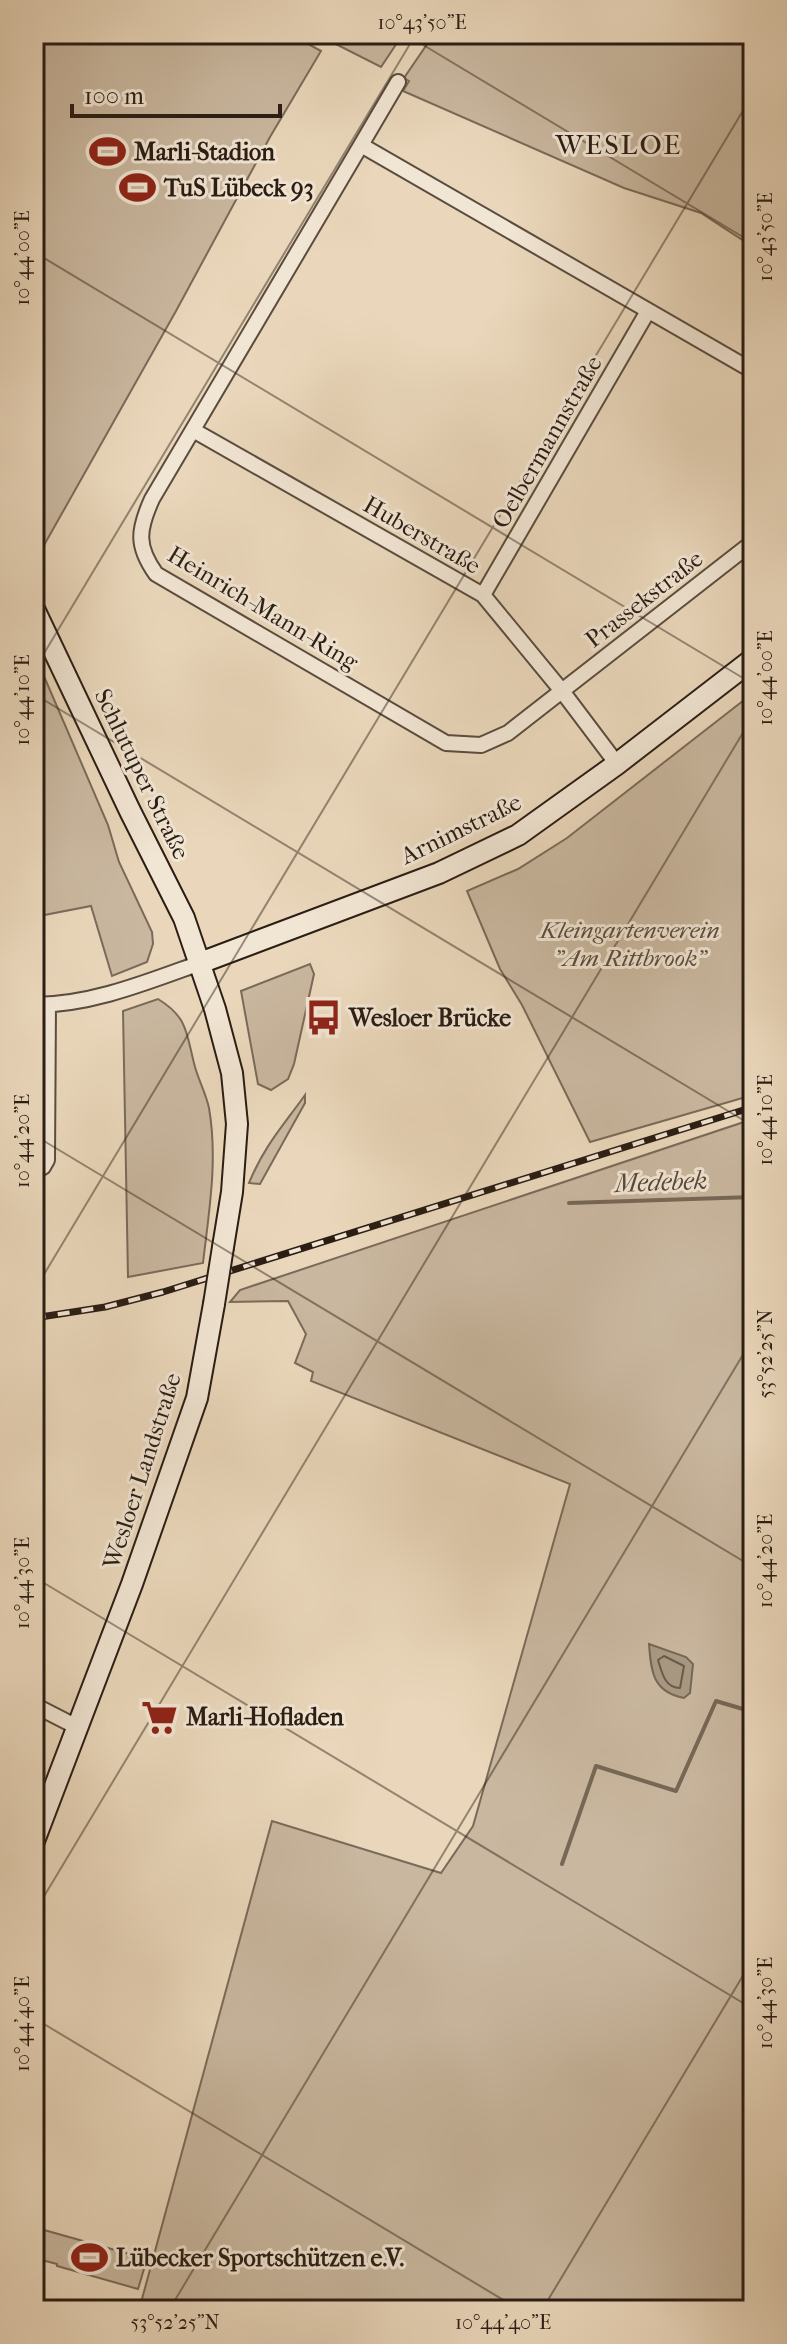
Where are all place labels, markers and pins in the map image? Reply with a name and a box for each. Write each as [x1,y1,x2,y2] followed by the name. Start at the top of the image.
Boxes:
[89,133,127,171] sports icon: Marli-Stadion
[134,138,276,166] place label: Marli-Stadion
[119,169,157,207] sports icon: TuS Lübeck 93
[163,174,314,202] place label: TuS Lübeck 93
[304,999,342,1037] bus stop icon: Wesloer Brücke
[348,1004,511,1032] place label: Wesloer Brücke
[141,1698,179,1736] supermarket icon: Marli-Hofladen
[186,1703,345,1731] place label: Marli-Hofladen
[71,2239,109,2277] sports icon: Lübecker Sportschützen e.V.
[116,2244,405,2272] place label: Lübecker Sportschützen e.V.

